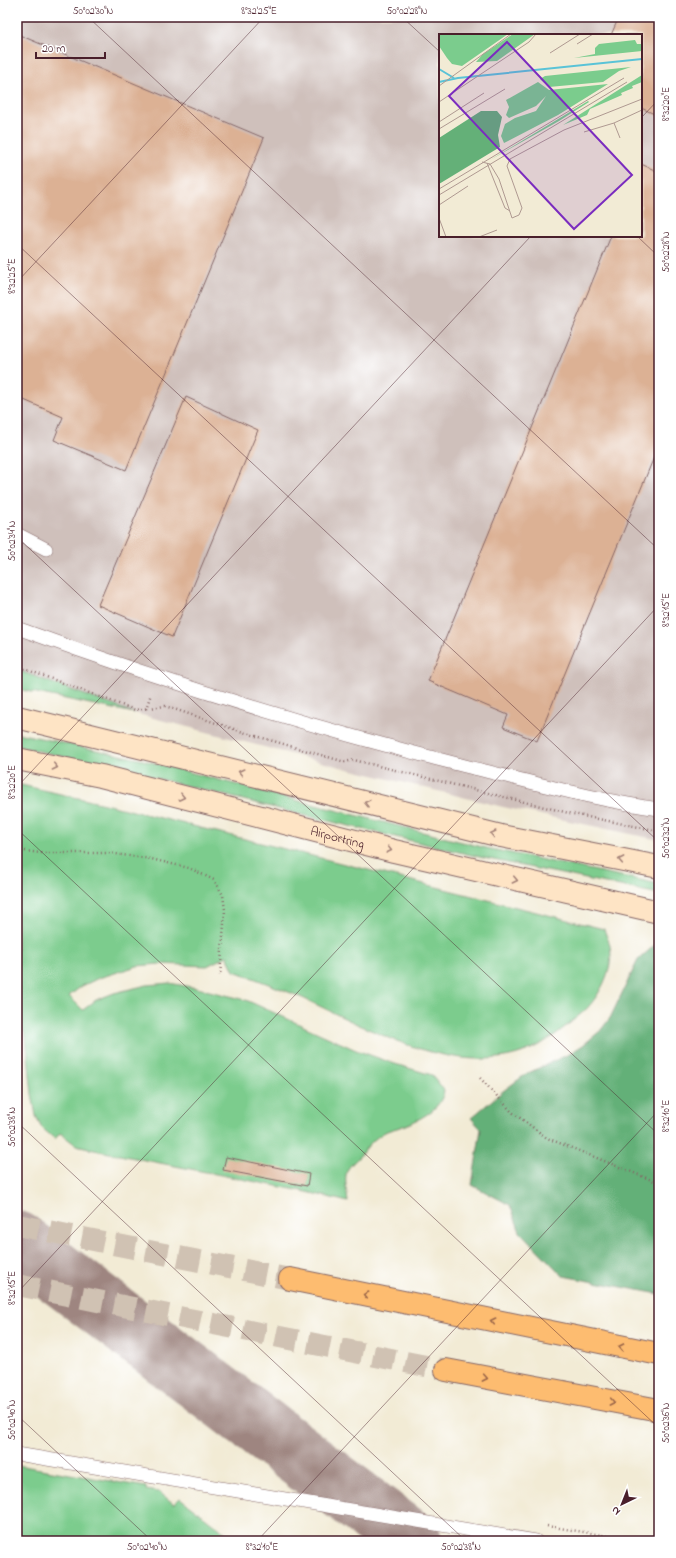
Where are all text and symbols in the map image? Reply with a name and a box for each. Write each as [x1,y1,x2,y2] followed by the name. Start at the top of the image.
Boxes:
[73,4,114,19] text: 50°02'30"N
[241,4,277,19] text: 8°32'25"E
[387,4,428,19] text: 50°02'28"N
[36,34,105,60] scale bar
[439,34,642,237] inset map
[42,40,65,58] text: 20 m
[659,87,674,121] text: 8°32'20"E
[659,231,674,272] text: 50°02'28"N
[5,258,20,294] text: 8°32'25"E
[5,521,20,561] text: 50°02'34"N
[659,593,674,627] text: 8°32'15"E
[52,762,58,770] one-way arrow
[5,765,20,799] text: 8°32'20"E
[238,769,244,777] one-way arrow
[178,792,185,801] one-way arrow
[364,799,371,808] one-way arrow
[659,817,674,859] text: 50°02'32"N
[308,822,367,855] street label: Airportring
[490,830,497,839] one-way arrow
[385,845,392,854] one-way arrow
[618,856,624,864] one-way arrow
[512,875,519,883] one-way arrow
[659,1100,674,1132] text: 8°32'10"E
[5,1107,20,1147] text: 50°02'38"N
[5,1271,20,1305] text: 8°32'15"E
[363,1291,369,1299] one-way arrow
[490,1318,496,1326] one-way arrow
[618,1343,624,1352] one-way arrow
[482,1373,488,1381] one-way arrow
[609,1397,616,1405] one-way arrow
[5,1399,20,1440] text: 50°02'40"N
[659,1402,674,1443] text: 50°02'36"N
[602,1484,642,1524] north arrow
[608,1502,624,1519] text: N
[127,1540,168,1555] text: 50°02'40"N
[246,1540,278,1555] text: 8°32'10"E
[441,1540,481,1555] text: 50°02'38"N

